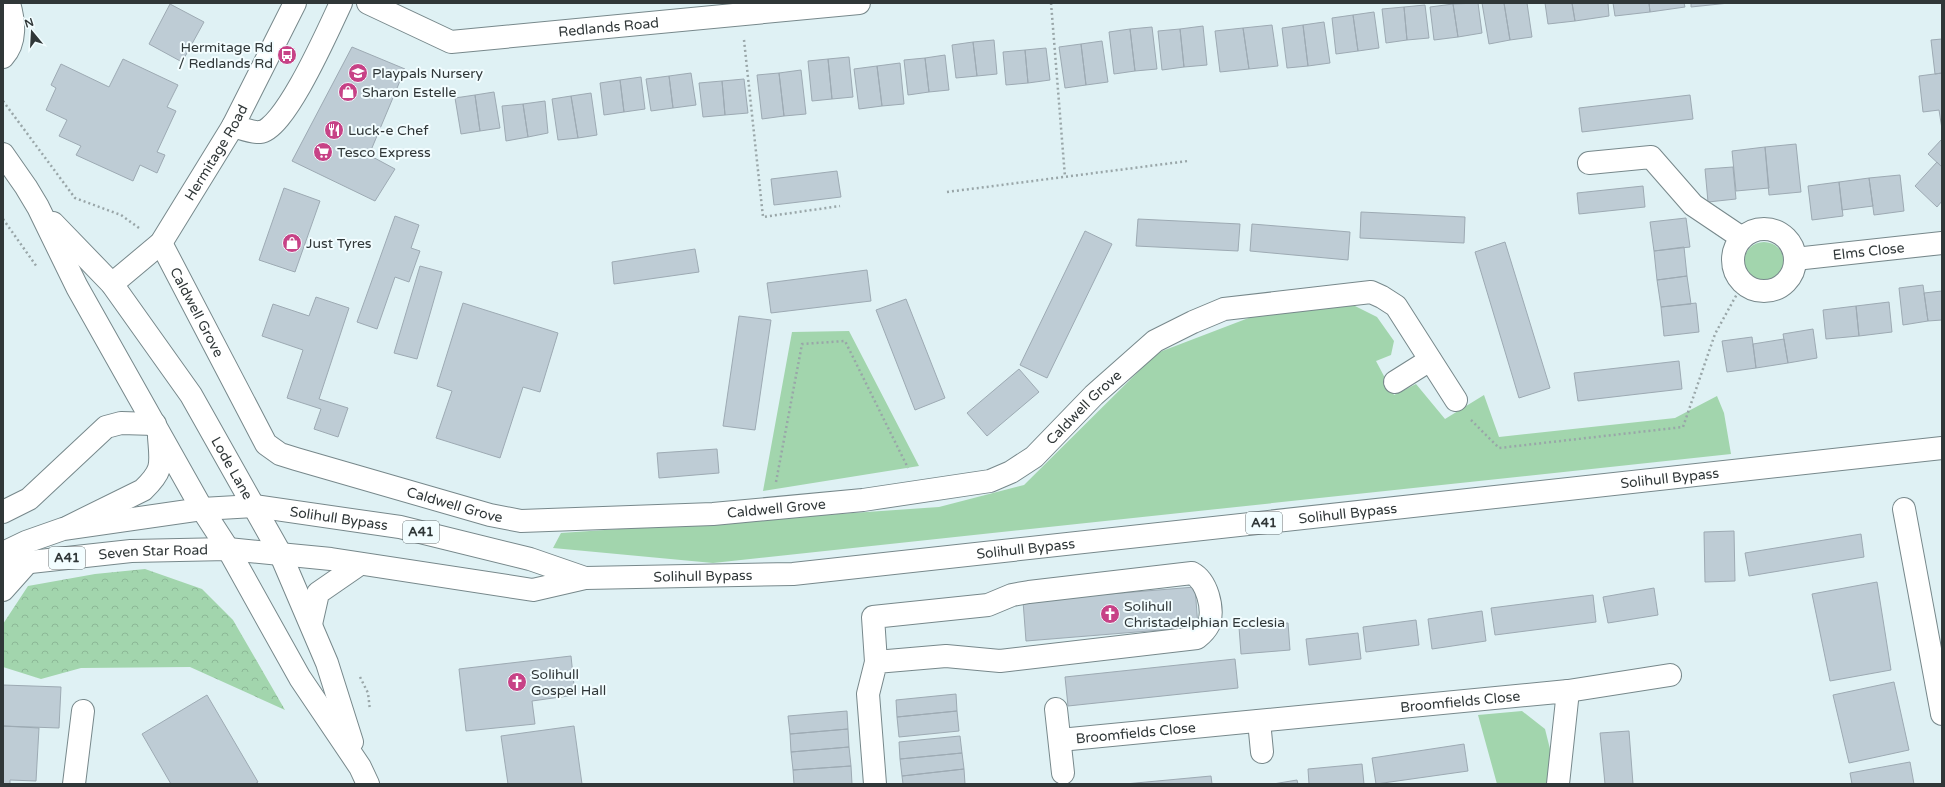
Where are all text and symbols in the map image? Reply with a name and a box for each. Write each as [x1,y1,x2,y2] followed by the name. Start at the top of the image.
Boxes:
[12,12,52,52] north arrow
[557,14,660,40] street label: Redlands Road
[23,15,35,31] text: N
[179,39,273,72] place label: Hermitage Rd / Redlands Rd
[276,44,298,66] bus stop icon: Hermitage Rd / Redlands Rd
[347,62,369,84] school or university icon: Playpals Nursery
[372,65,484,82] place label: Playpals Nursery
[337,81,359,103] shop icon: Sharon Estelle
[362,84,456,101] place label: Sharon Estelle
[181,101,251,203] street label: Hermitage Road
[323,119,345,141] restaurant icon: Luck-e Chef
[348,122,429,139] place label: Luck-e Chef
[312,141,334,163] supermarket icon: Tesco Express
[337,144,431,161] place label: Tesco Express
[281,232,303,254] shop icon: Just Tyres
[306,235,372,252] place label: Just Tyres
[1832,239,1905,263] street label: Elms Close
[167,264,228,360] street label: Caldwell Grove
[1042,366,1125,448] street label: Caldwell Grove
[208,434,257,503] street label: Lode Lane
[1620,464,1720,492] street label: Solihull Bypass
[405,483,504,526] street label: Caldwell Grove
[726,495,826,521] street label: Caldwell Grove
[1297,499,1398,527] street label: Solihull Bypass
[289,503,389,534] street label: Solihull Bypass
[1246,512,1282,534] road number: A41
[403,521,439,543] road number: A41
[975,535,1076,562] street label: Solihull Bypass
[98,541,208,563] street label: Seven Star Road
[49,547,85,569] road number: A41
[653,566,753,585] street label: Solihull Bypass
[1124,598,1285,631] place label: Solihull Christadelphian Ecclesia
[1099,603,1121,625] church icon: Solihull Christadelphian Ecclesia
[531,666,606,699] place label: Solihull Gospel Hall
[506,671,528,693] church icon: Solihull Gospel Hall
[1399,687,1521,716] street label: Broomfields Close
[1075,718,1196,747] street label: Broomfields Close

